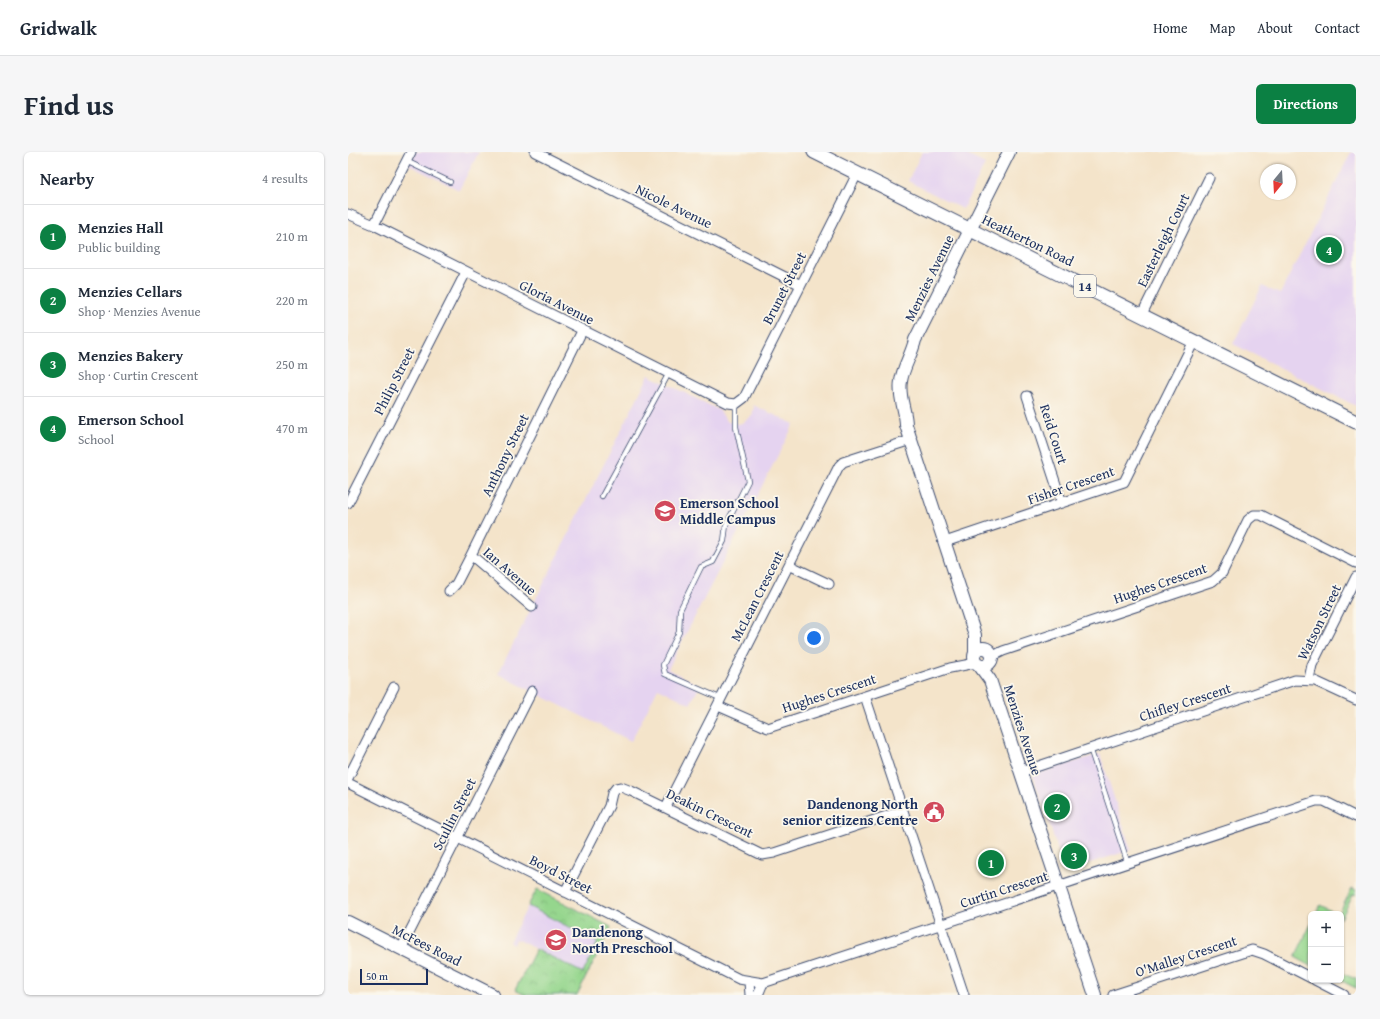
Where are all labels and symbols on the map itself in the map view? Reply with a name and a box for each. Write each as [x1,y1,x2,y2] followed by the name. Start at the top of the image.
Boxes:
[1260,164,1296,200] north arrow
[632,179,716,233] street label: Nicole Avenue
[1132,190,1194,290] street label: Easterleigh Court
[979,209,1078,271] street label: Heatherton Road
[899,231,959,325] street label: Menzies Avenue
[1316,235,1342,265] pin: 4
[757,248,811,328] street label: Brunet Street
[516,275,598,330] street label: Gloria Avenue
[1074,275,1096,297] road number: 14
[368,344,420,418] street label: Philip Street
[1035,401,1073,467] street label: Reid Court
[476,410,534,500] street label: Anthony Street
[1025,461,1117,509] street label: Fisher Crescent
[680,493,779,529] place label: Emerson School Middle Campus
[652,498,678,524] school or university icon: Emerson School Middle Campus
[479,542,541,600] street label: Ian Avenue
[726,547,789,645] street label: McLean Crescent
[1111,558,1210,608] street label: Hughes Crescent
[1292,581,1346,663] street label: Watson Street
[804,628,824,648] your location
[779,668,879,718] street label: Hughes Crescent
[1137,678,1233,726] street label: Chifley Crescent
[999,682,1047,778] street label: Menzies Avenue
[427,774,481,854] street label: Scullin Street
[663,783,757,843] street label: Deakin Crescent
[1044,792,1070,822] pin: 2
[783,794,919,830] place label: Dandenong North senior citizens Centre
[921,799,947,825] public building icon: Dandenong North senior citizens Centre
[1061,841,1087,871] pin: 3
[978,848,1004,878] pin: 1
[526,850,596,898] street label: Boyd Street
[957,865,1051,913] street label: Curtin Crescent
[389,919,465,971] street label: McFees Road
[572,922,674,958] place label: Dandenong North Preschool
[543,927,569,953] school or university icon: Dandenong North Preschool
[1133,930,1239,982] street label: O'Malley Crescent
[360,967,428,986] scale bar

